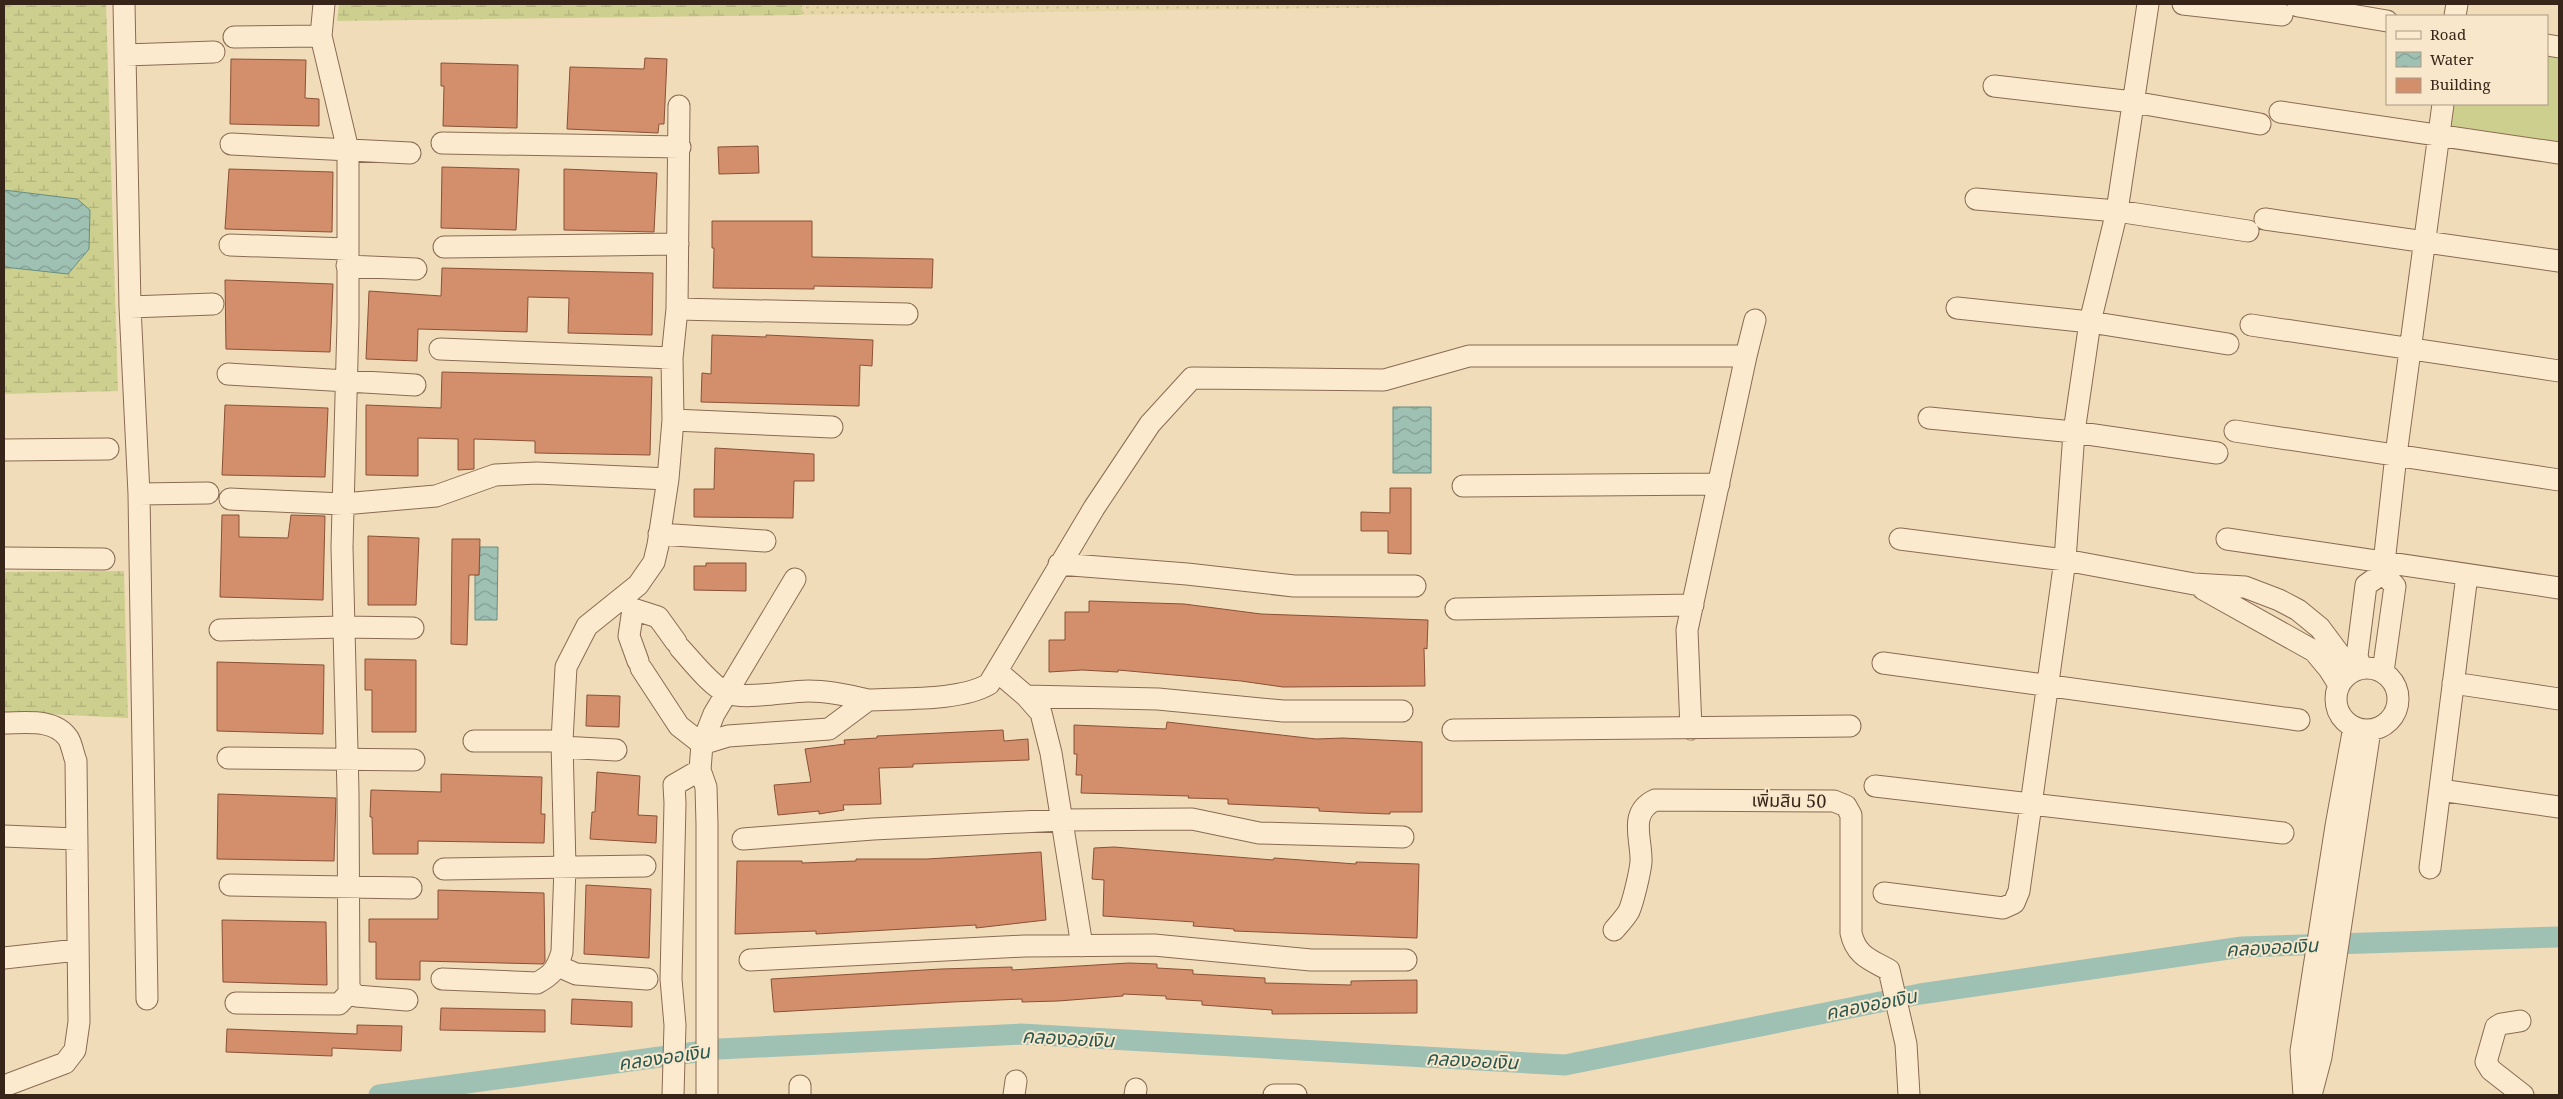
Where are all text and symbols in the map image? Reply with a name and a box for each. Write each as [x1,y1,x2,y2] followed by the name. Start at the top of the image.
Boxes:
[2386,15,2548,105] legend
[2430,24,2466,44] text: Road
[2430,49,2473,69] text: Water
[2430,74,2491,94] text: Building
[1751,787,1827,813] street label: เพิ่มสิน 50
[2225,932,2320,962] water label: คลองออเงิน
[1823,982,1920,1026] water label: คลองออเงิน
[1021,1023,1116,1053] water label: คลองออเงิน
[617,1038,713,1076] water label: คลองออเงิน
[1425,1045,1520,1075] water label: คลองออเงิน

